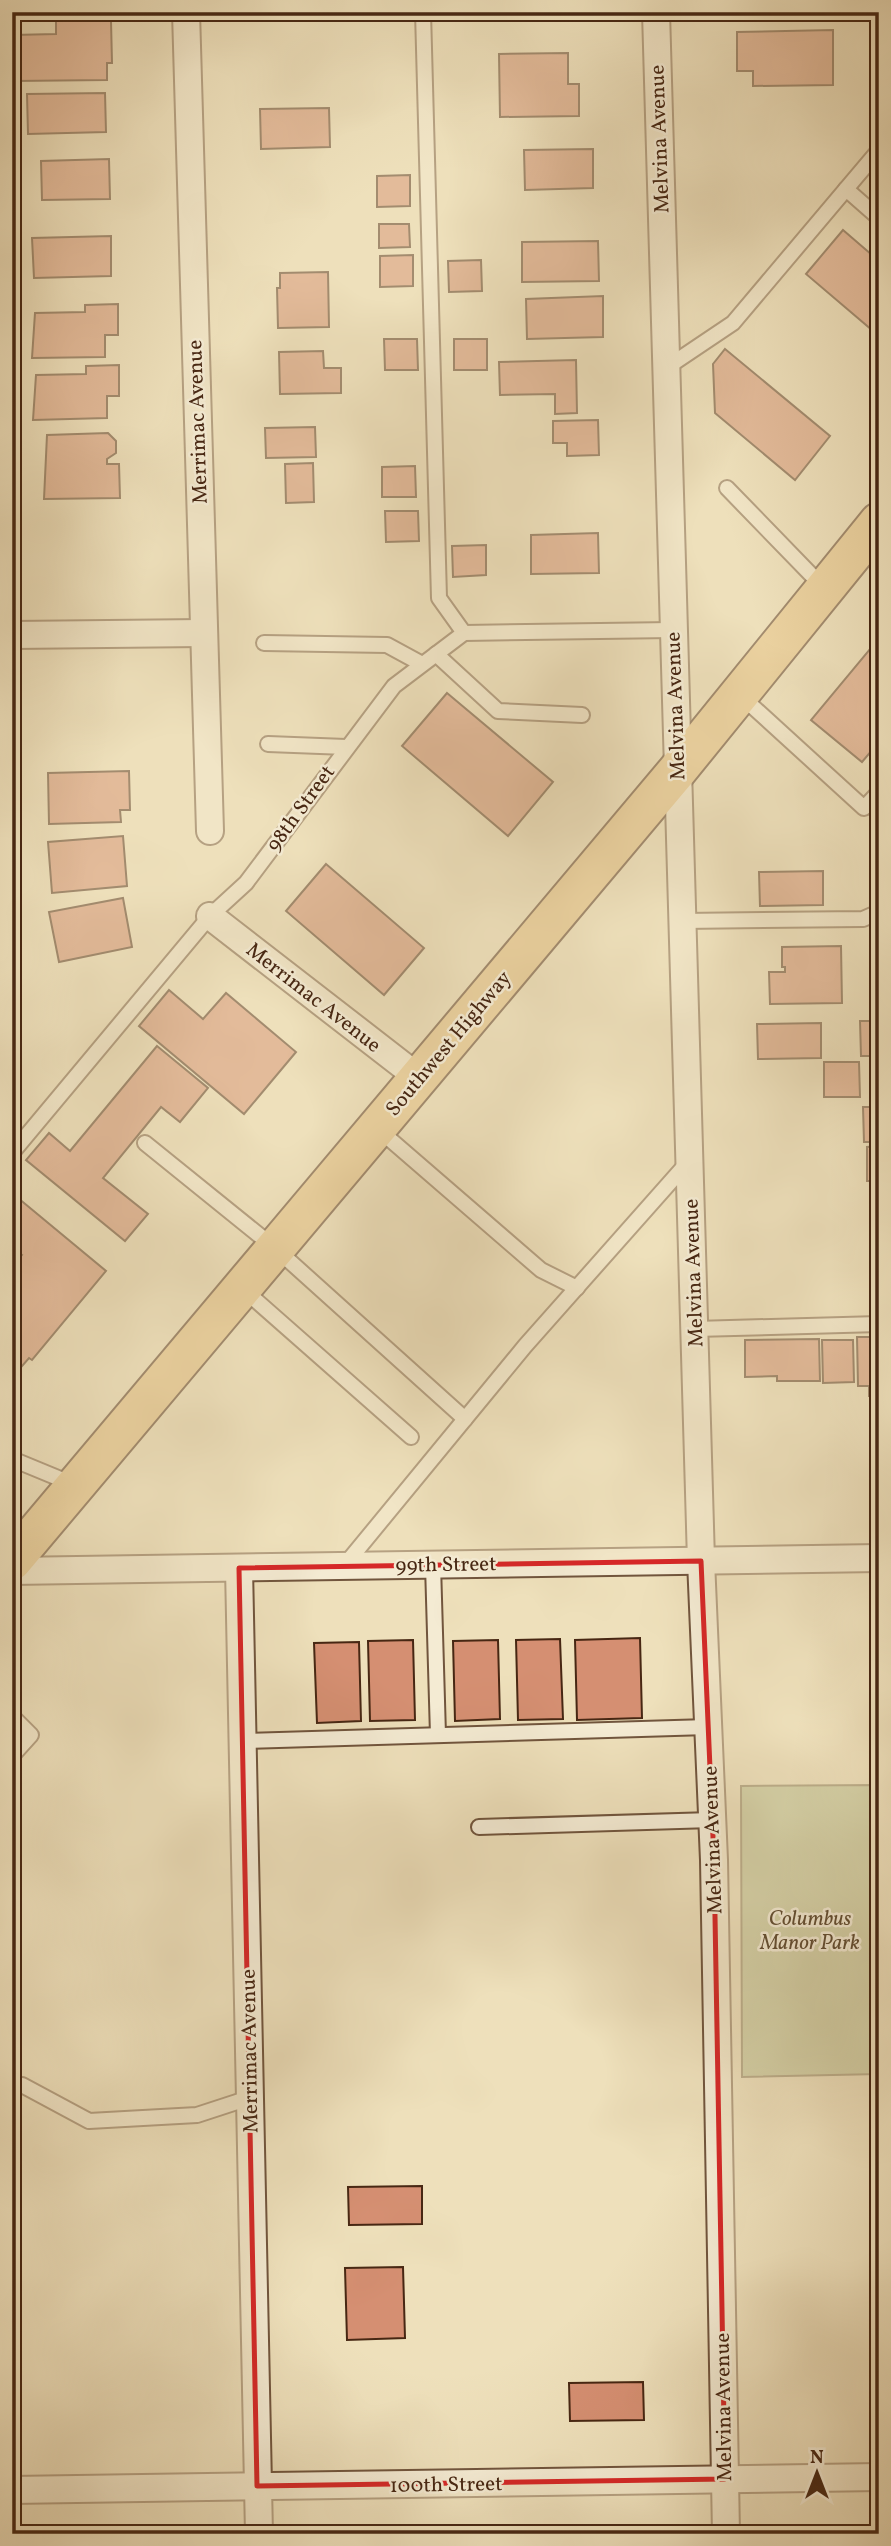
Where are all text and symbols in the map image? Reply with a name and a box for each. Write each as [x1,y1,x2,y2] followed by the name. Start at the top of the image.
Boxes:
[643,64,678,214] street label: Melvina Avenue
[181,339,216,505] street label: Merrimac Avenue
[659,631,694,781] street label: Melvina Avenue
[260,760,343,858] street label: 98th Street
[239,936,387,1060] street label: Merrimac Avenue
[379,964,519,1123] street label: Southwest Highway
[677,1198,712,1348] street label: Melvina Avenue
[395,1550,497,1581] street label: 99th Street
[696,1765,731,1915] street label: Melvina Avenue
[759,1905,860,1958] park label: Columbus Manor Park
[235,1969,266,2133] street label: Merrimac Avenue
[709,2332,740,2482] street label: Melvina Avenue
[782,2438,852,2508] north arrow
[810,2445,824,2471] text: N
[389,2470,503,2501] street label: 100th Street

